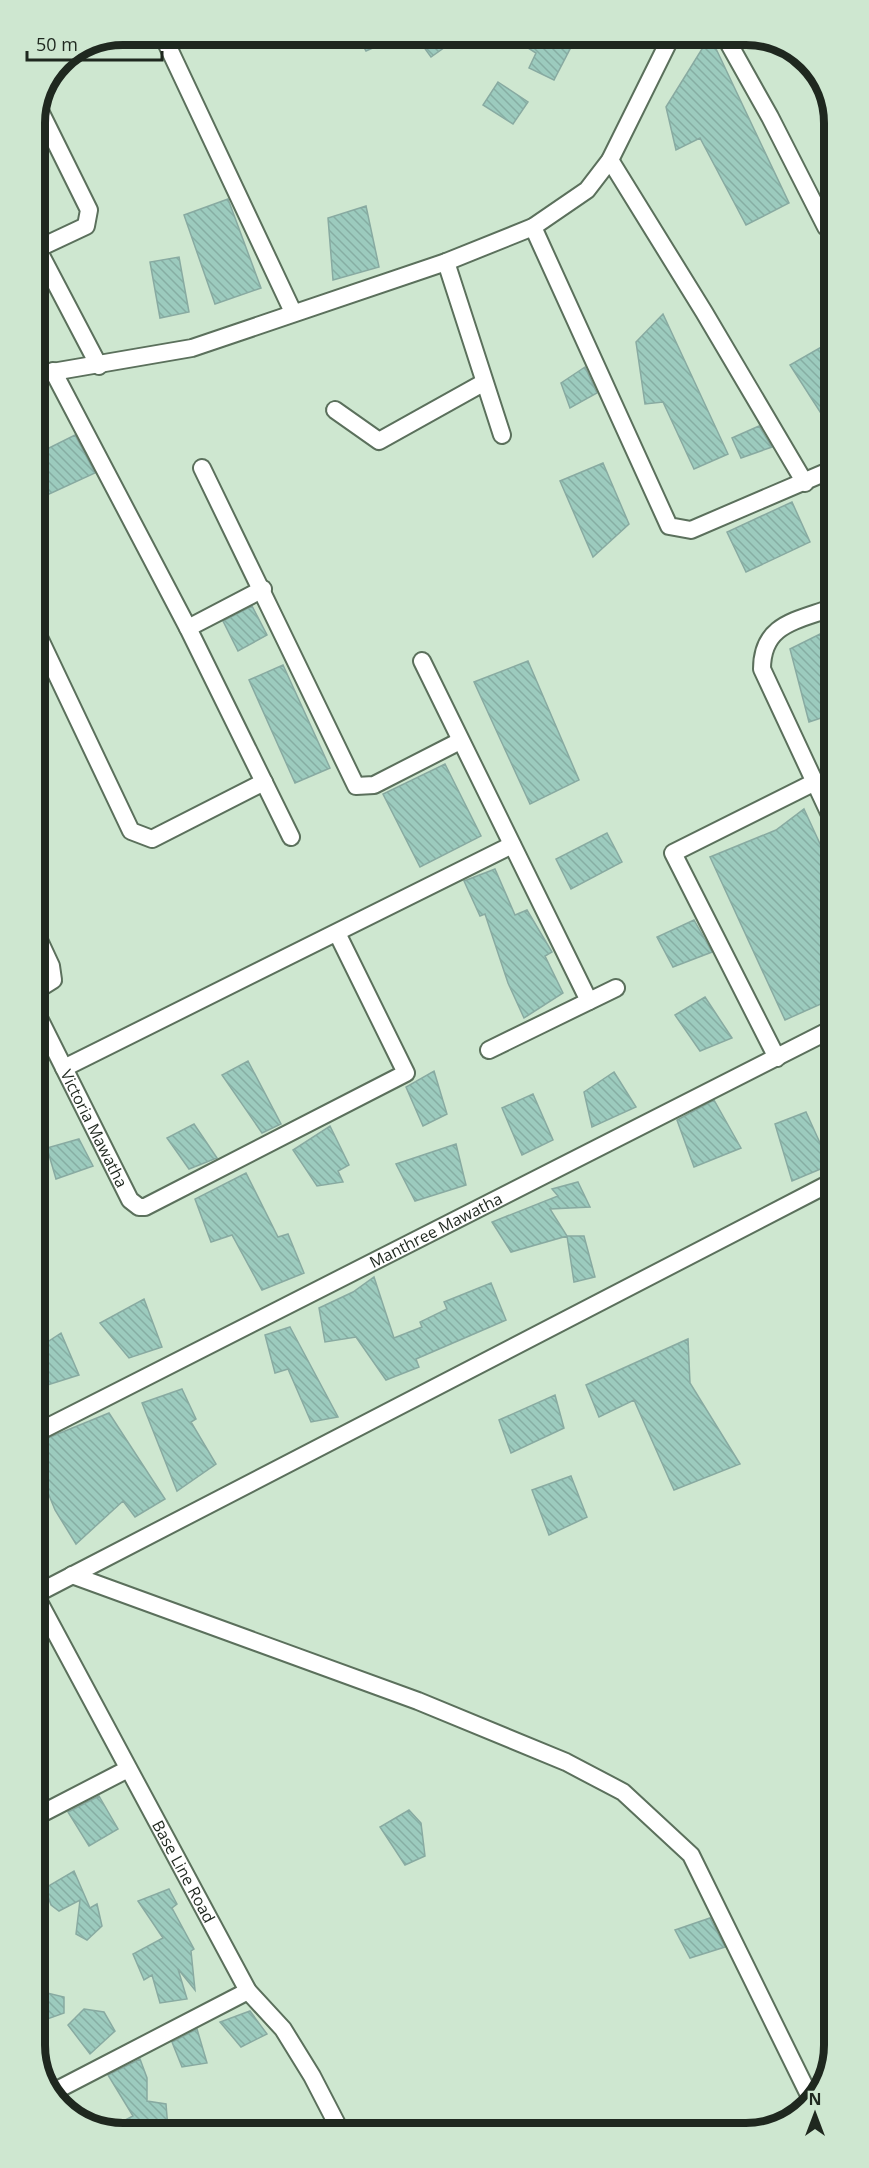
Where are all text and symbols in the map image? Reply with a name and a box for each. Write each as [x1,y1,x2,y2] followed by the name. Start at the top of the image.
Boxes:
[27,24,162,62] scale bar
[36,32,78,56] text: 50 m
[56,1066,133,1191] street label: Victoria Mawatha
[366,1187,506,1273] street label: Manthree Mawatha
[147,1816,220,1927] street label: Base Line Road
[785,2084,845,2144] north arrow
[808,2088,822,2110] text: N

